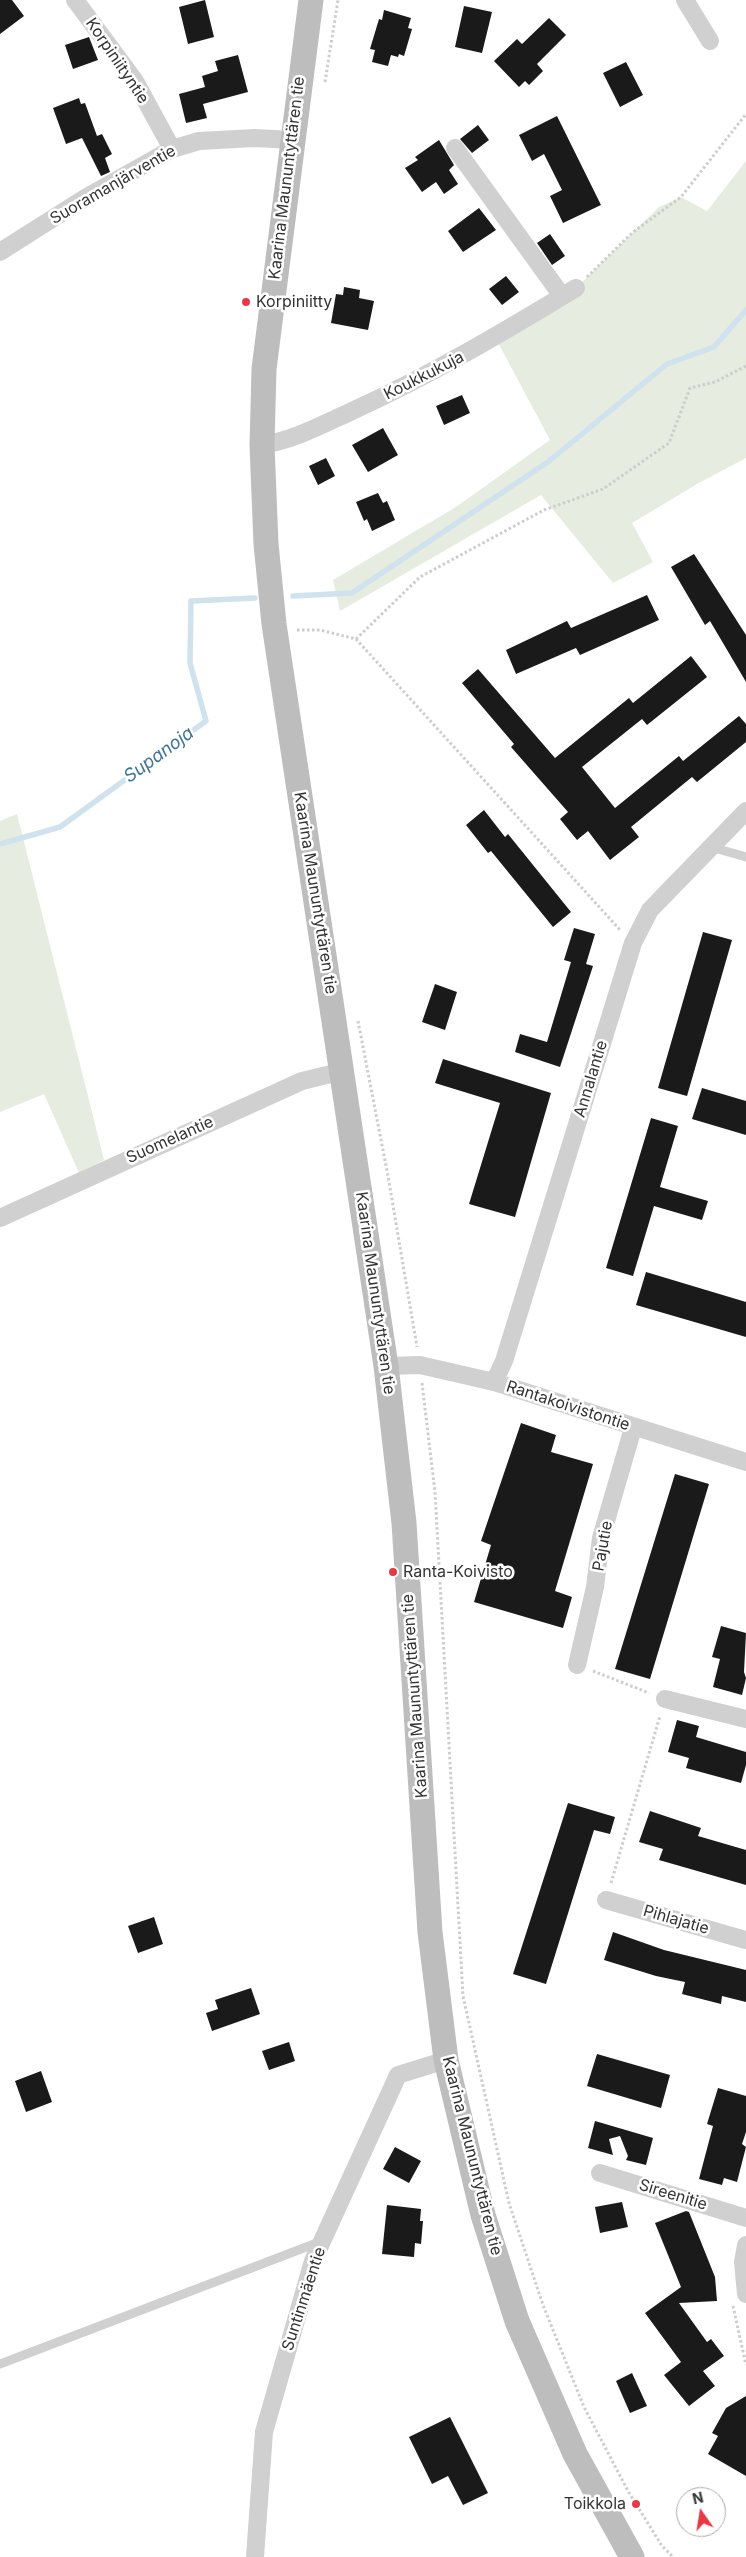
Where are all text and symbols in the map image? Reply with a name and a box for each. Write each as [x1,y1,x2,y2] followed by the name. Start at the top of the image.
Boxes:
[81,14,153,108] street label: Korpiniityntie
[265,75,309,281] street label: Kaarina Maununtyttären tie
[47,141,179,229] street label: Suoramanjärventie
[256,292,332,312] place label: Korpiniitty
[240,296,252,308] marker: Korpiniitty
[381,348,467,404] street label: Koukkukuja
[120,722,198,788] water label: Supanoja
[290,791,340,995] street label: Kaarina Maununtyttären tie
[570,1038,612,1120] street label: Annalantie
[123,1112,217,1168] street label: Suomelantie
[351,1190,399,1396] street label: Kaarina Maununtyttären tie
[504,1377,632,1435] street label: Rantakoivistontie
[589,1519,617,1573] street label: Pajutie
[403,1562,513,1582] place label: Ranta-Koivisto
[387,1566,399,1578] marker: Ranta-Koivisto
[398,1593,432,1799] street label: Kaarina Maununtyttären tie
[641,1901,711,1939] street label: Pihlajatie
[438,2054,506,2258] street label: Kaarina Maununtyttären tie
[637,2176,709,2214] street label: Sireenitie
[278,2245,330,2353] street label: Suntinmäentie
[676,2487,726,2537] north arrow
[691,2488,705,2507] text: N
[564,2494,626,2514] place label: Toikkola
[630,2498,642,2510] marker: Toikkola

